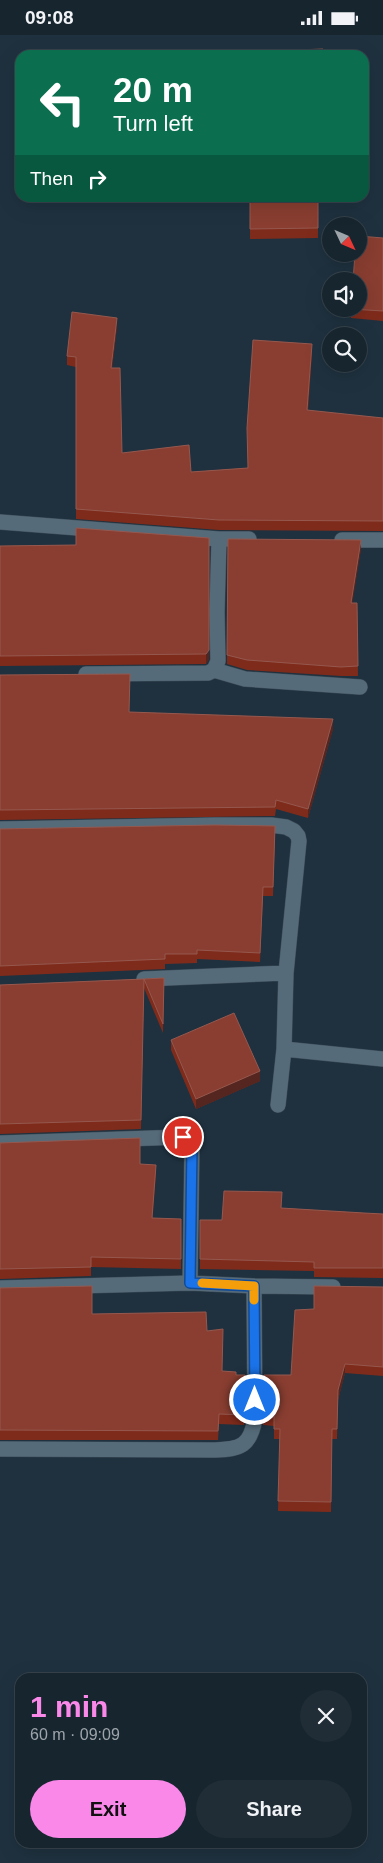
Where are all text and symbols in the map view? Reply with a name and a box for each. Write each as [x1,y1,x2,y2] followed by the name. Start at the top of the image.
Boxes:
[25,7,74,28] text: 09:08
[30,70,95,135] icon: left
[113,70,193,109] text: 20 m
[113,111,193,136] text: Turn left
[83,165,111,193] icon: right
[30,168,73,189] text: Then
[322,217,368,263] north arrow
[322,217,367,372] map controls
[322,272,367,317] button: sound
[322,327,367,372] button: search
[162,1116,204,1158] pin
[169,1123,197,1151] icon: arrive
[228,1373,280,1425] position arrow
[30,1690,108,1723] text: 1 min
[300,1690,352,1742] button: close
[30,1726,120,1743] text: 60 m · 09:09
[30,1780,186,1838] button: Exit
[196,1780,352,1838] button: Share

